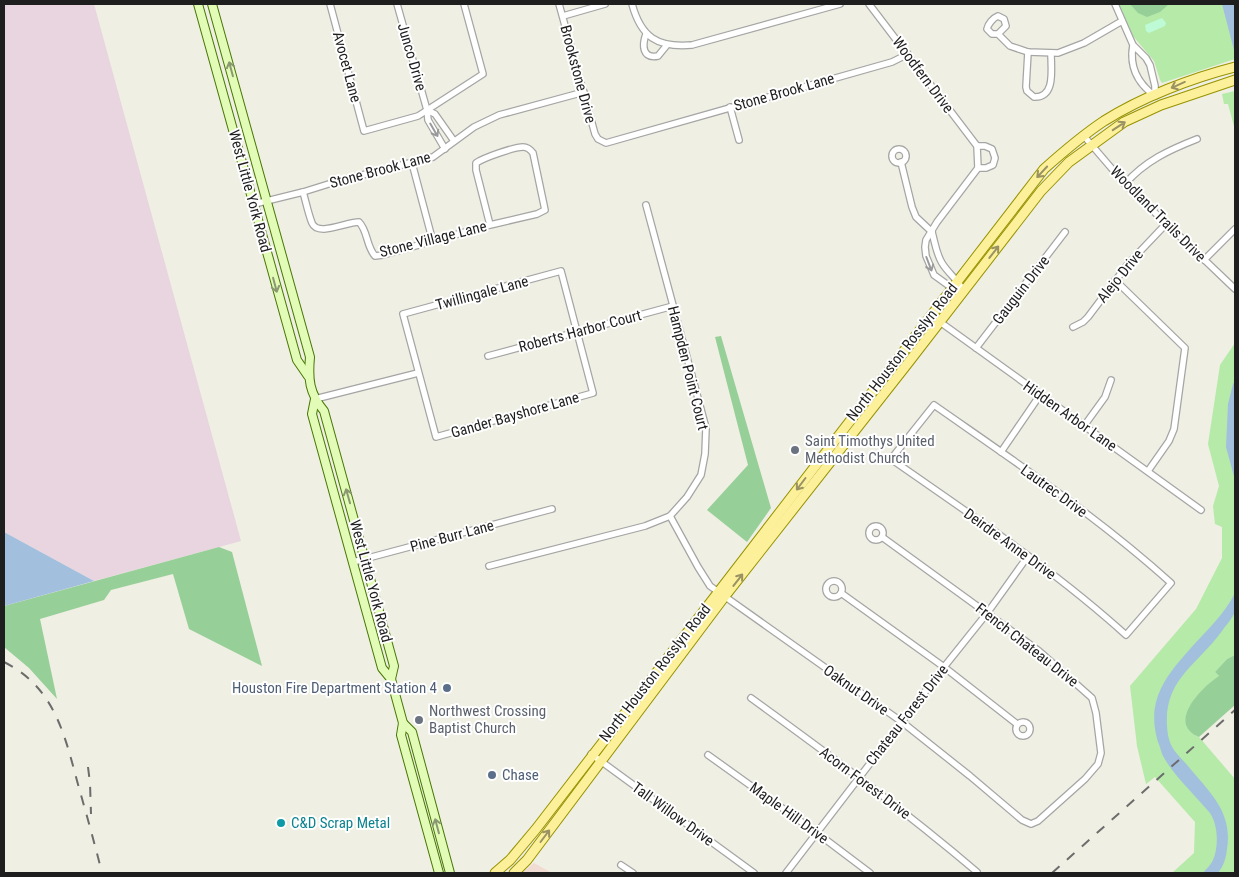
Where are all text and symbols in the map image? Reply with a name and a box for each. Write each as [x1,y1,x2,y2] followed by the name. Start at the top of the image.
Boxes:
[394,21,430,93] street label: Junco Drive
[556,23,600,125] street label: Brookstone Drive
[329,30,365,104] street label: Avocet Lane
[889,33,957,117] street label: Woodfern Drive
[225,62,235,78] one-way arrow
[732,69,836,115] street label: Stone Brook Lane
[1171,81,1186,91] one-way arrow
[1112,121,1126,131] one-way arrow
[429,123,439,138] one-way arrow
[225,128,275,254] street label: West Little York Road
[328,148,432,192] street label: Stone Brook Lane
[1106,162,1210,266] street label: Woodland Trails Drive
[1036,165,1048,178] one-way arrow
[378,217,488,261] street label: Stone Village Lane
[988,246,999,259] one-way arrow
[1093,246,1147,306] street label: Alejo Drive
[989,252,1053,328] street label: Gauguin Drive
[925,256,934,271] one-way arrow
[434,272,530,314] street label: Twillingale Lane
[271,276,281,292] one-way arrow
[843,279,961,425] street label: North Houston Rosslyn Road
[664,304,712,432] street label: Hampden Point Court
[517,306,643,356] street label: Roberts Harbor Court
[1020,377,1120,455] street label: Hidden Arbor Lane
[449,388,581,442] street label: Gander Bayshore Lane
[805,432,935,467] place label: Saint Timothys United Methodist Church
[789,444,801,456] marker: Saint Timothys United Methodist Church
[1017,461,1091,521] street label: Lautrec Drive
[795,477,806,490] one-way arrow
[342,488,352,504] one-way arrow
[960,505,1060,583] street label: Deirdre Anne Drive
[408,516,496,556] street label: Pine Burr Lane
[346,518,396,644] street label: West Little York Road
[732,574,743,587] one-way arrow
[972,599,1082,691] street label: French Chateau Drive
[596,600,714,746] street label: North Houston Rosslyn Road
[820,661,892,719] street label: Oaknut Drive
[862,661,952,769] street label: Chateau Forest Drive
[232,679,437,697] place label: Houston Fire Department Station 4
[441,682,453,694] marker: Houston Fire Department Station 4
[429,702,546,737] place label: Northwest Crossing Baptist Church
[413,714,425,726] marker: Northwest Crossing Baptist Church
[816,743,914,823] street label: Acorn Forest Drive
[502,766,539,784] place label: Chase
[486,769,498,781] marker: Chase
[629,778,717,850] street label: Tall Willow Drive
[746,778,832,848] street label: Maple Hill Drive
[291,814,390,832] place label: C&D Scrap Metal
[275,817,287,829] marker: C&D Scrap Metal
[432,819,441,835] one-way arrow
[540,829,550,843] one-way arrow

